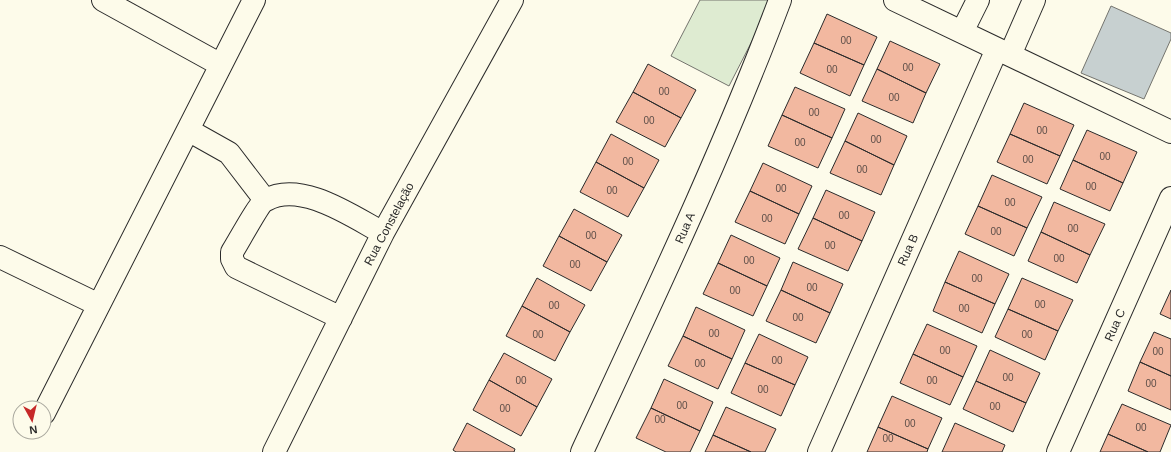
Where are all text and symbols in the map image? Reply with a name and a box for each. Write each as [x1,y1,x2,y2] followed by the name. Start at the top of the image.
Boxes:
[840,35,852,46] house number: 00
[902,62,914,73] house number: 00
[826,64,838,75] house number: 00
[658,86,670,97] house number: 00
[888,92,900,103] house number: 00
[808,107,820,118] house number: 00
[643,115,655,126] house number: 00
[1036,125,1048,136] house number: 00
[870,134,882,145] house number: 00
[794,137,806,148] house number: 00
[1099,151,1111,162] house number: 00
[1022,154,1034,165] house number: 00
[622,156,634,167] house number: 00
[856,164,868,175] house number: 00
[361,180,417,268] street label: Rua Constelação
[1085,181,1097,192] house number: 00
[775,183,787,194] house number: 00
[606,185,618,196] house number: 00
[1004,197,1016,208] house number: 00
[672,210,698,246] street label: Rua A
[838,210,850,221] house number: 00
[761,213,773,224] house number: 00
[1067,223,1079,234] house number: 00
[990,226,1002,237] house number: 00
[585,230,597,241] house number: 00
[895,232,921,268] street label: Rua B
[824,240,836,251] house number: 00
[1053,253,1065,264] house number: 00
[743,255,755,266] house number: 00
[569,259,581,270] house number: 00
[971,273,983,284] house number: 00
[806,282,818,293] house number: 00
[729,285,741,296] house number: 00
[1034,299,1046,310] house number: 00
[548,300,560,311] house number: 00
[958,303,970,314] house number: 00
[1102,306,1128,343] street label: Rua C
[792,312,804,323] house number: 00
[708,328,720,339] house number: 00
[532,329,544,340] house number: 00
[1021,329,1033,340] house number: 00
[939,345,951,356] house number: 00
[1152,346,1164,357] house number: 00
[771,355,783,366] house number: 00
[694,358,706,369] house number: 00
[1002,372,1014,383] house number: 00
[515,375,527,386] house number: 00
[926,375,938,386] house number: 00
[1145,378,1157,389] house number: 00
[757,384,769,395] house number: 00
[12,400,52,440] north arrow
[676,400,688,411] house number: 00
[989,401,1001,412] house number: 00
[499,403,511,414] house number: 00
[654,414,666,425] house number: 00
[904,418,916,429] house number: 00
[1135,422,1147,433] house number: 00
[29,423,38,436] text: N
[882,433,894,444] house number: 00

